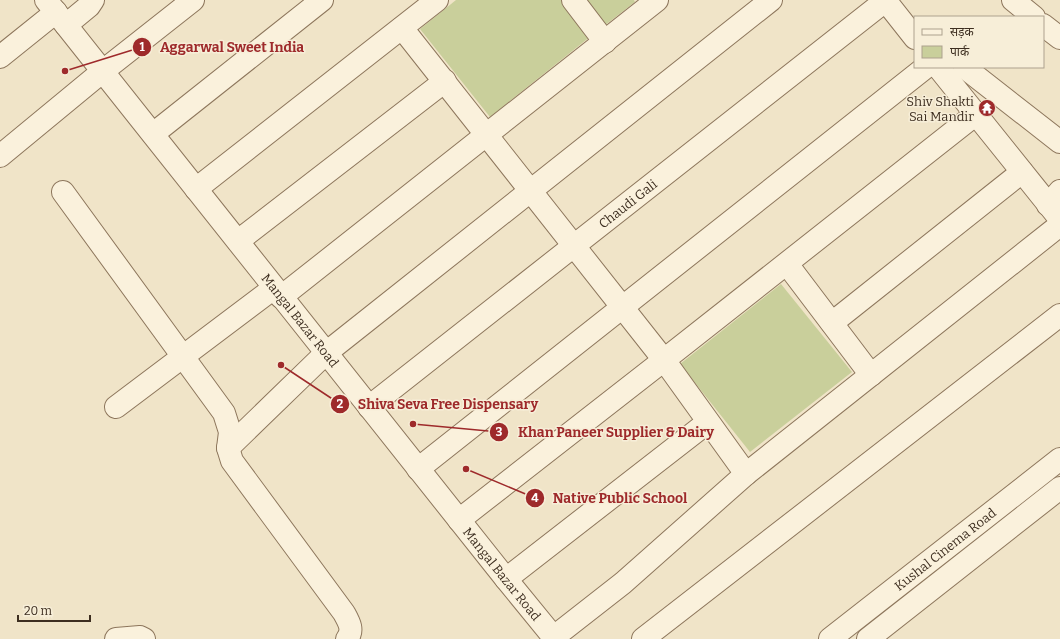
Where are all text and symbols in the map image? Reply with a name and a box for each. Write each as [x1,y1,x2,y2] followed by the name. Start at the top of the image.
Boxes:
[914,16,1044,68] legend
[950,25,975,39] text: सड़क
[132,34,312,60] callout: Aggarwal Sweet India
[160,39,304,56] text: Aggarwal Sweet India
[139,40,145,54] text: 1
[950,45,970,59] text: पार्क
[906,94,974,124] place label: Shiv Shakti Sai Mandir
[977,98,997,118] temple icon: Shiv Shakti Sai Mandir
[596,176,660,231] street label: Chaudi Gali
[259,271,342,370] street label: Mangal Bazar Road
[330,391,546,417] callout: Shiva Seva Free Dispensary
[358,396,538,413] text: Shiva Seva Free Dispensary
[337,397,344,411] text: 2
[489,419,722,445] callout: Khan Paneer Supplier & Dairy
[518,424,714,441] text: Khan Paneer Supplier & Dairy
[496,425,503,439] text: 3
[525,485,696,511] callout: Native Public School
[553,490,688,507] text: Native Public School
[531,491,539,505] text: 4
[891,505,999,593] street label: Kushal Cinema Road
[460,524,544,623] street label: Mangal Bazar Road
[18,597,90,623] scale bar
[24,604,53,618] text: 20 m

